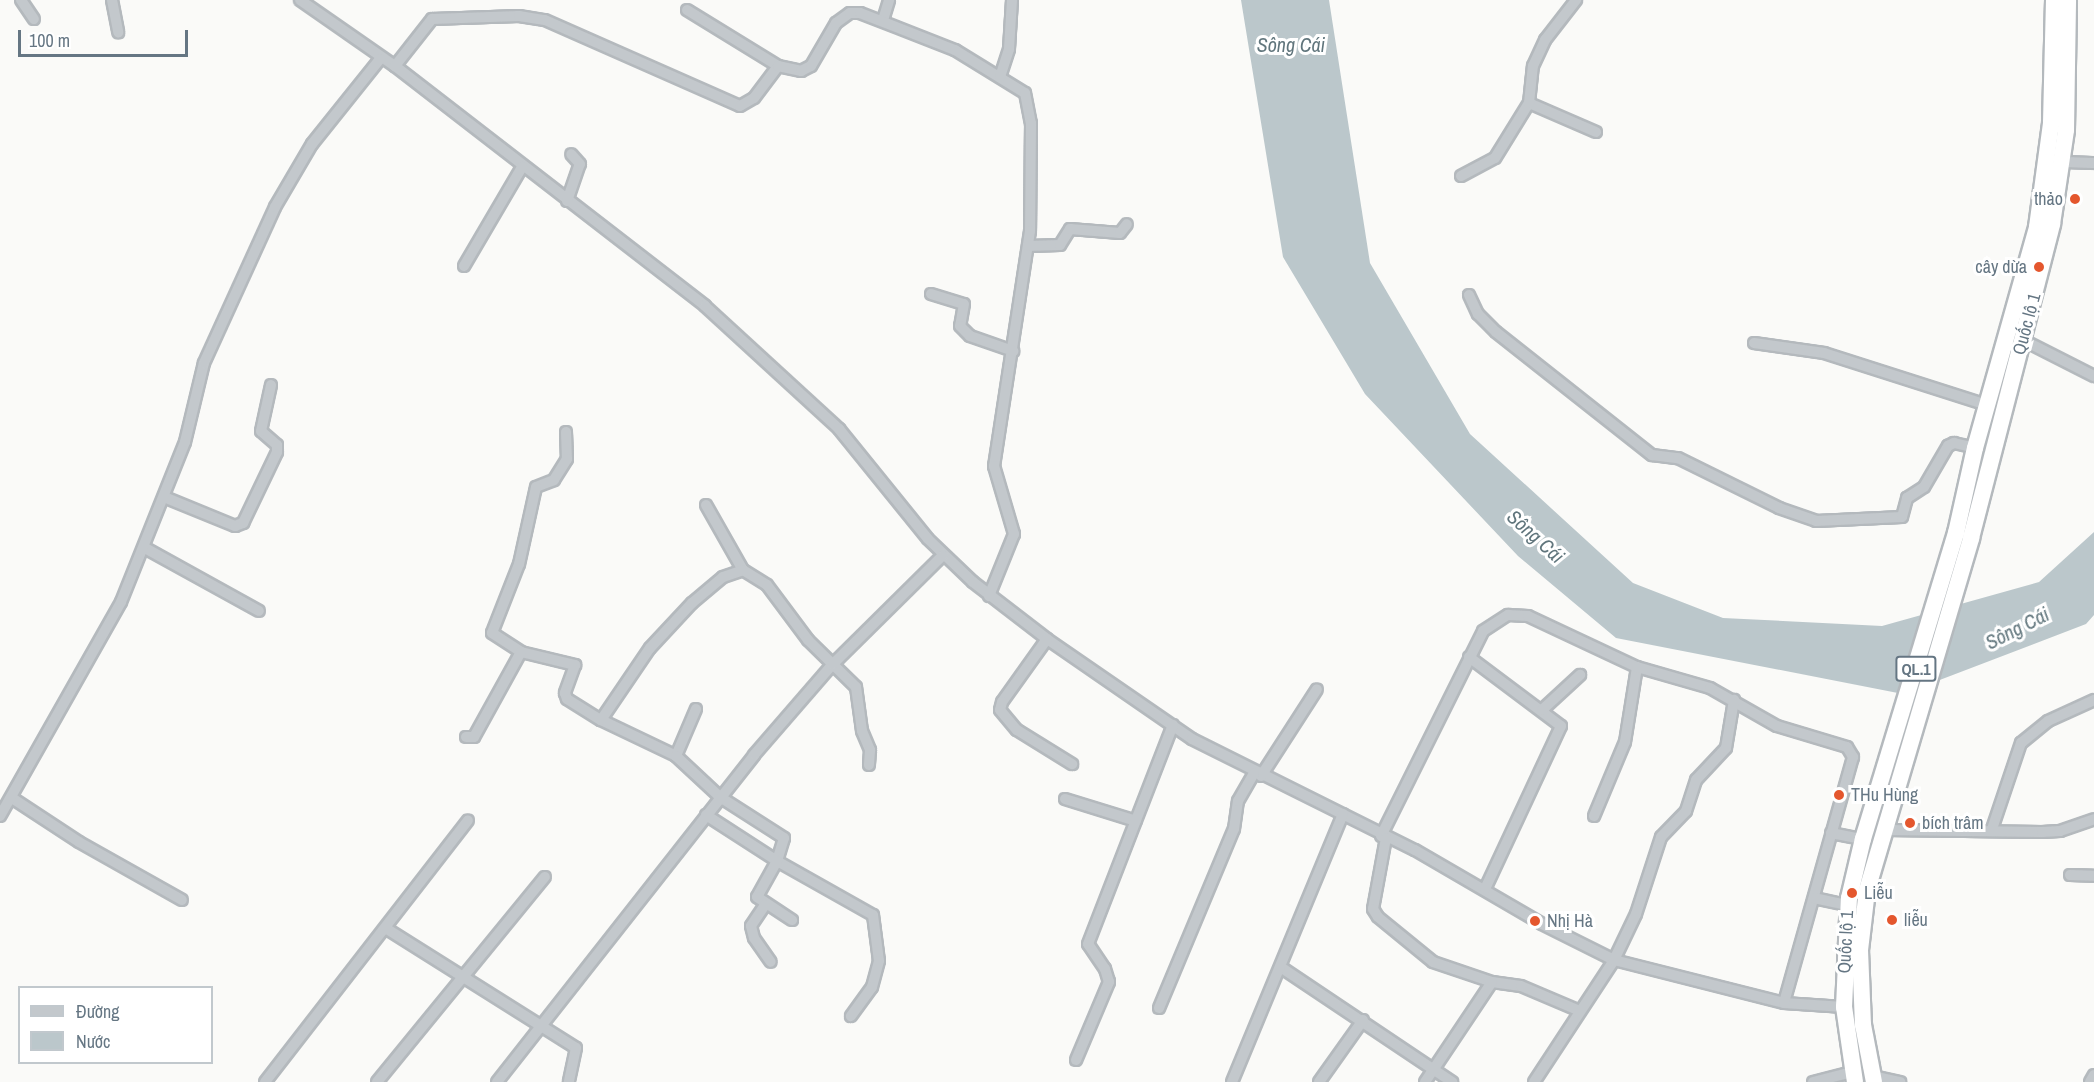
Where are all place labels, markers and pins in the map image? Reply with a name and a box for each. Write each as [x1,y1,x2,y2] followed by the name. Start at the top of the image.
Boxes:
[2034,188,2063,210] place label: thảo
[2068,192,2082,206] marker: thảo
[1975,256,2027,278] place label: cây dừa
[2032,260,2046,274] marker: cây dừa
[1851,784,1918,806] place label: THu Hùng
[1832,788,1846,802] marker: THu Hùng
[1922,812,1984,834] place label: bích trâm
[1903,816,1917,830] marker: bích trâm
[1864,882,1893,904] place label: Liễu
[1845,886,1859,900] marker: Liễu
[1904,909,1928,931] place label: liễu
[1547,910,1593,932] place label: Nhị Hà
[1885,913,1899,927] marker: liễu
[1528,914,1542,928] marker: Nhị Hà

